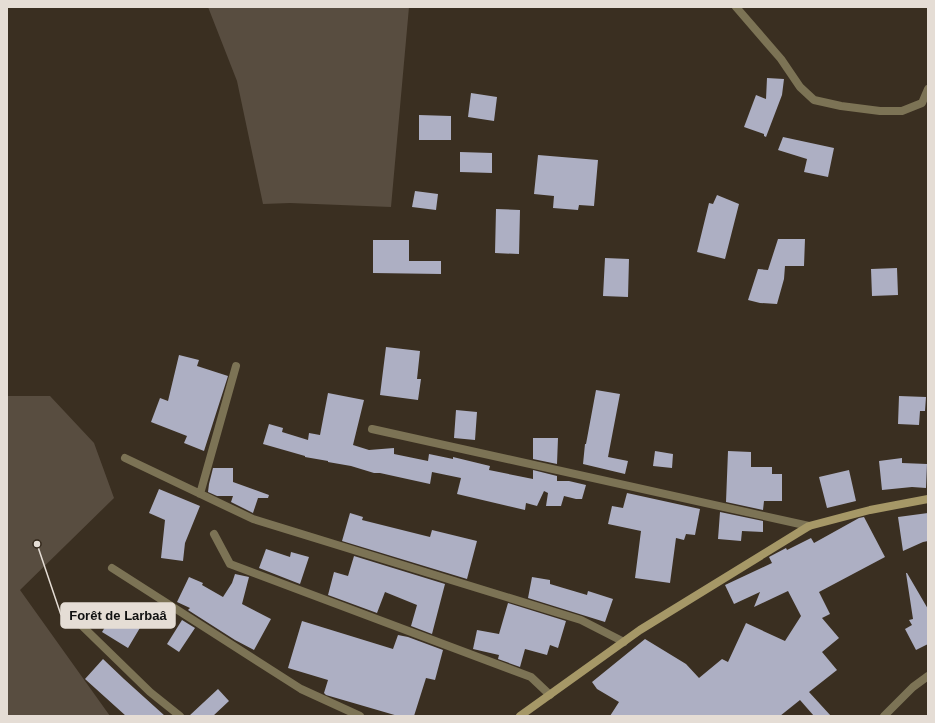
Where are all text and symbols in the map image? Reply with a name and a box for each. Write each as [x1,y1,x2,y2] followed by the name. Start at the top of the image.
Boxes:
[61,603,175,628] callout: Forêt de Larbaâ
[69,608,168,623] text: Forêt de Larbaâ

